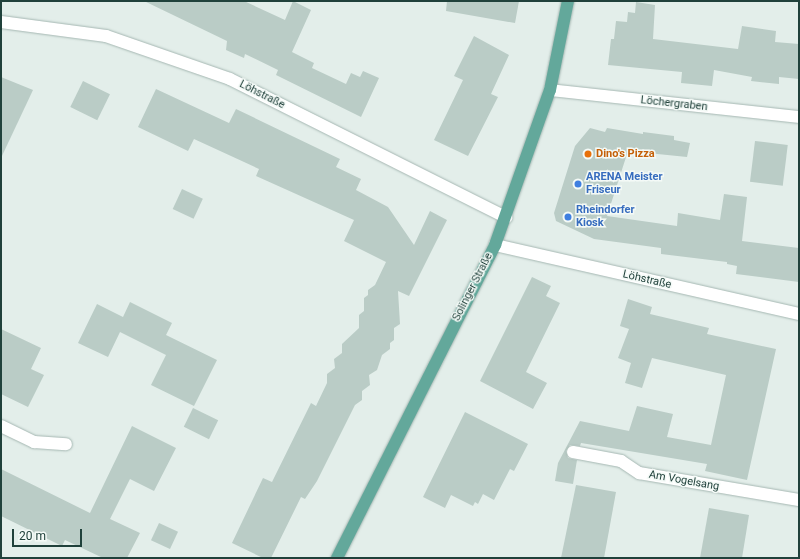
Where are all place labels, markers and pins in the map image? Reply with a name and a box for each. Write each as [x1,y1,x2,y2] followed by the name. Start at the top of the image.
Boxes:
[596,147,655,161] place label: Dino's Pizza
[583,149,593,159] marker: Dino's Pizza
[586,171,662,197] place label: ARENA Meister Friseur
[573,179,583,189] marker: ARENA Meister Friseur
[576,204,635,230] place label: Rheindorfer Kiosk
[563,212,573,222] marker: Rheindorfer Kiosk

